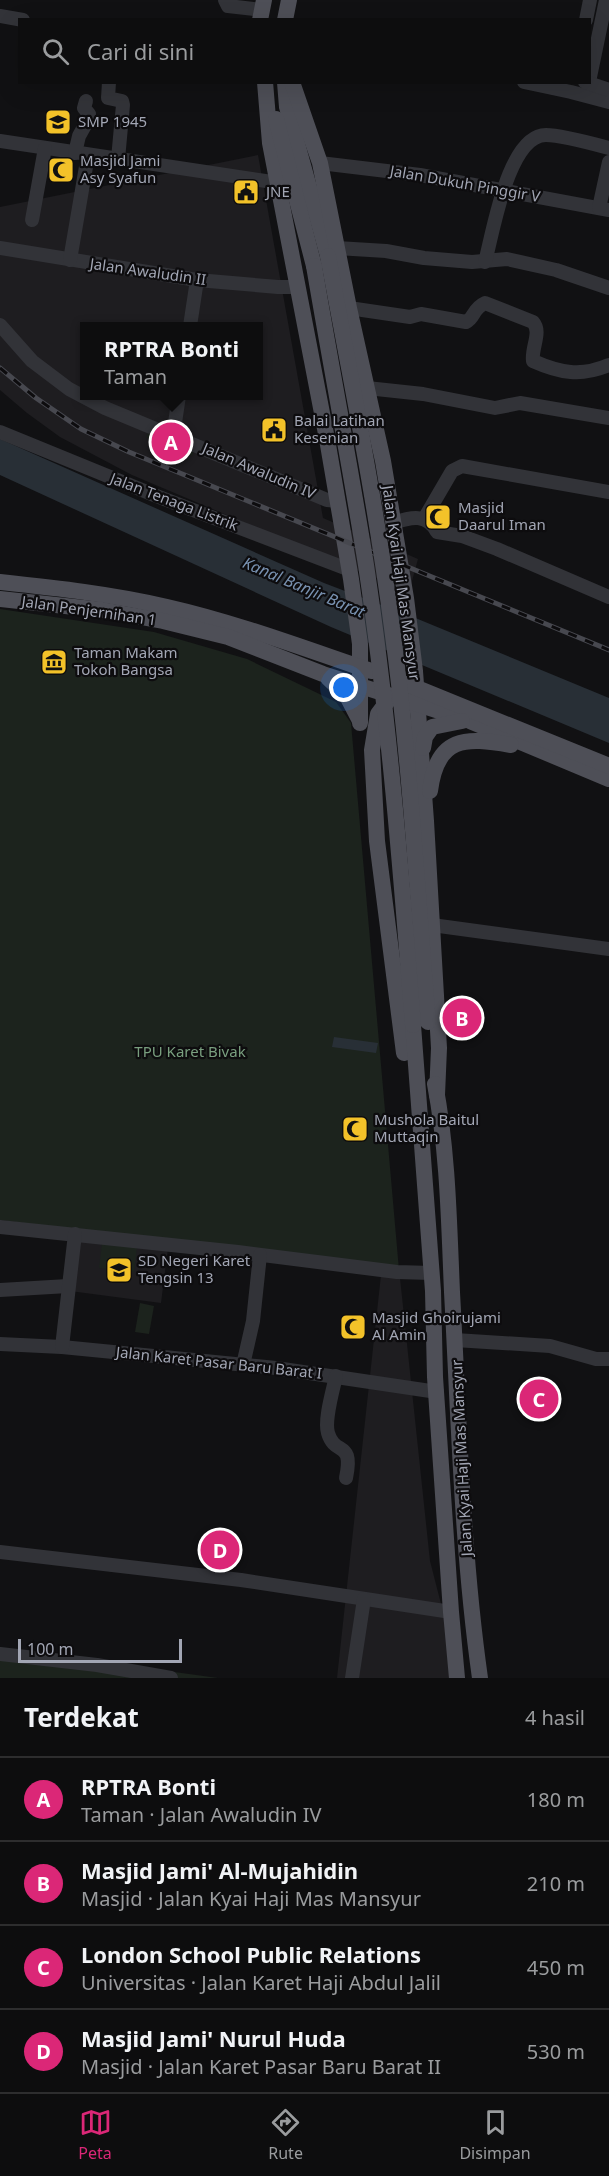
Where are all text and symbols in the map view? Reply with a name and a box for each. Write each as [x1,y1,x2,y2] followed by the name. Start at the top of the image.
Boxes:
[18,18,591,84] search box
[39,35,72,68] icon: search
[87,36,194,66] text: Cari di sini
[43,107,73,137] school or university icon: SMP 1945
[78,111,147,131] place label: SMP 1945
[80,150,160,187] place label: Masjid Jami Asy Syafun
[46,155,76,185] mosque icon: Masjid Jami Asy Syafun
[386,160,542,206] street label: Jalan Dukuh Pinggir V
[231,177,261,207] public building icon: JNE
[264,181,290,201] place label: JNE
[87,253,208,289] street label: Jalan Awaludin II
[80,322,263,400] popup
[104,333,239,363] text: RPTRA Bonti
[104,363,167,390] text: Taman
[294,410,385,447] place label: Balai Latihan Kesenian
[259,415,289,445] public building icon: Balai Latihan Kesenian
[152,420,190,464] pin: A
[198,436,319,503] street label: Jalan Awaludin IV
[106,467,241,535] street label: Jalan Tenaga Listrik
[378,482,426,682] street label: Jalan Kyai Haji Mas Mansyur
[458,497,546,534] place label: Masjid Daarul Iman
[423,502,453,532] mosque icon: Masjid Daarul Iman
[240,551,369,623] water label: Kanal Banjir Barat
[18,590,158,629] street label: Jalan Penjernihan 1
[74,642,178,679] place label: Taman Makam Tokoh Bangsa
[39,647,69,677] museum icon: Taman Makam Tokoh Bangsa
[329,673,358,702] your location
[442,996,482,1040] pin: B
[134,1041,246,1061] park label: TPU Karet Bivak
[374,1109,479,1146] place label: Mushola Baitul Muttaqin
[340,1114,370,1144] mosque icon: Mushola Baitul Muttaqin
[138,1250,251,1287] place label: SD Negeri Karet Tengsin 13
[104,1255,134,1285] school or university icon: SD Negeri Karet Tengsin 13
[372,1307,501,1344] place label: Masjid Ghoirujami Al Amin
[338,1312,368,1342] mosque icon: Masjid Ghoirujami Al Amin
[113,1341,323,1383] street label: Jalan Karet Pasar Baru Barat I
[446,1359,476,1559] street label: Jalan Kyai Haji Mas Mansyur
[520,1376,558,1422] pin: C
[200,1528,240,1572] pin: D
[18,1636,182,1664] scale bar
[27,1638,74,1660] text: 100 m
[24,1699,139,1735] text: Terdekat
[525,1704,585,1731] text: 4 hasil
[81,1771,216,1801] text: RPTRA Bonti
[37,1786,50,1813] text: A
[527,1786,585,1813] text: 180 m
[81,1801,321,1828] text: Taman · Jalan Awaludin IV
[81,1855,358,1885] text: Masjid Jami' Al-Mujahidin
[37,1870,50,1897] text: B
[527,1870,585,1897] text: 210 m
[81,1885,421,1912] text: Masjid · Jalan Kyai Haji Mas Mansyur
[81,1939,421,1969] text: London School Public Relations
[37,1954,50,1981] text: C
[527,1954,585,1981] text: 450 m
[81,1969,441,1996] text: Universitas · Jalan Karet Haji Abdul Jalil
[81,2023,346,2053] text: Masjid Jami' Nurul Huda
[36,2038,51,2065] text: D
[527,2038,585,2065] text: 530 m
[81,2053,441,2080] text: Masjid · Jalan Karet Pasar Baru Barat II
[78,2106,112,2164] tab: Peta
[268,2106,303,2164] tab: Rute
[459,2106,531,2164] tab: Disimpan

